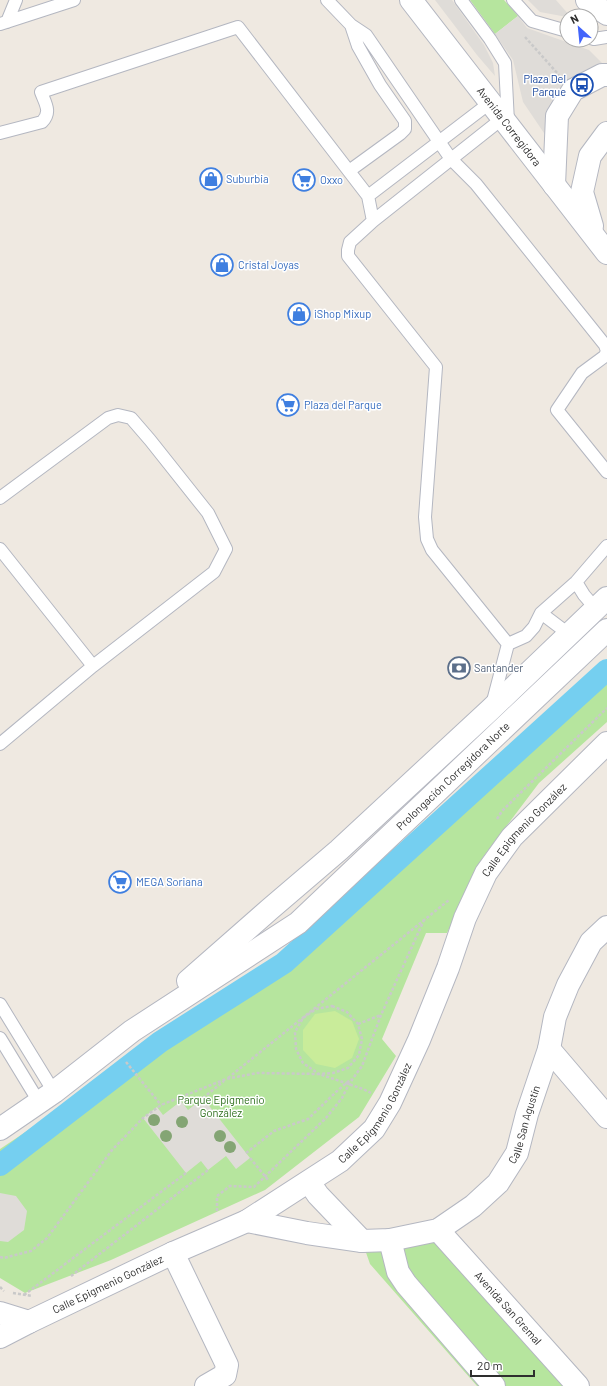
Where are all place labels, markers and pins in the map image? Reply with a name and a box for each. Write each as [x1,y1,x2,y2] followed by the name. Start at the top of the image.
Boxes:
[523,72,566,98] place label: Plaza Del Parque
[569,72,595,98] bus stop icon: Plaza Del Parque
[198,166,224,192] shop icon: Suburbia
[291,167,317,193] supermarket icon: Oxxo
[226,172,269,185] place label: Suburbia
[320,173,343,186] place label: Oxxo
[209,252,235,278] shop icon: Cristal Joyas
[238,258,299,271] place label: Cristal Joyas
[286,301,312,327] shop icon: iShop Mixup
[314,307,371,320] place label: iShop Mixup
[275,392,301,418] supermarket icon: Plaza del Parque
[304,398,382,411] place label: Plaza del Parque
[446,655,472,681] bank icon: Santander
[474,661,523,674] place label: Santander
[107,869,133,895] supermarket icon: MEGA Soriana
[136,875,203,888] place label: MEGA Soriana

